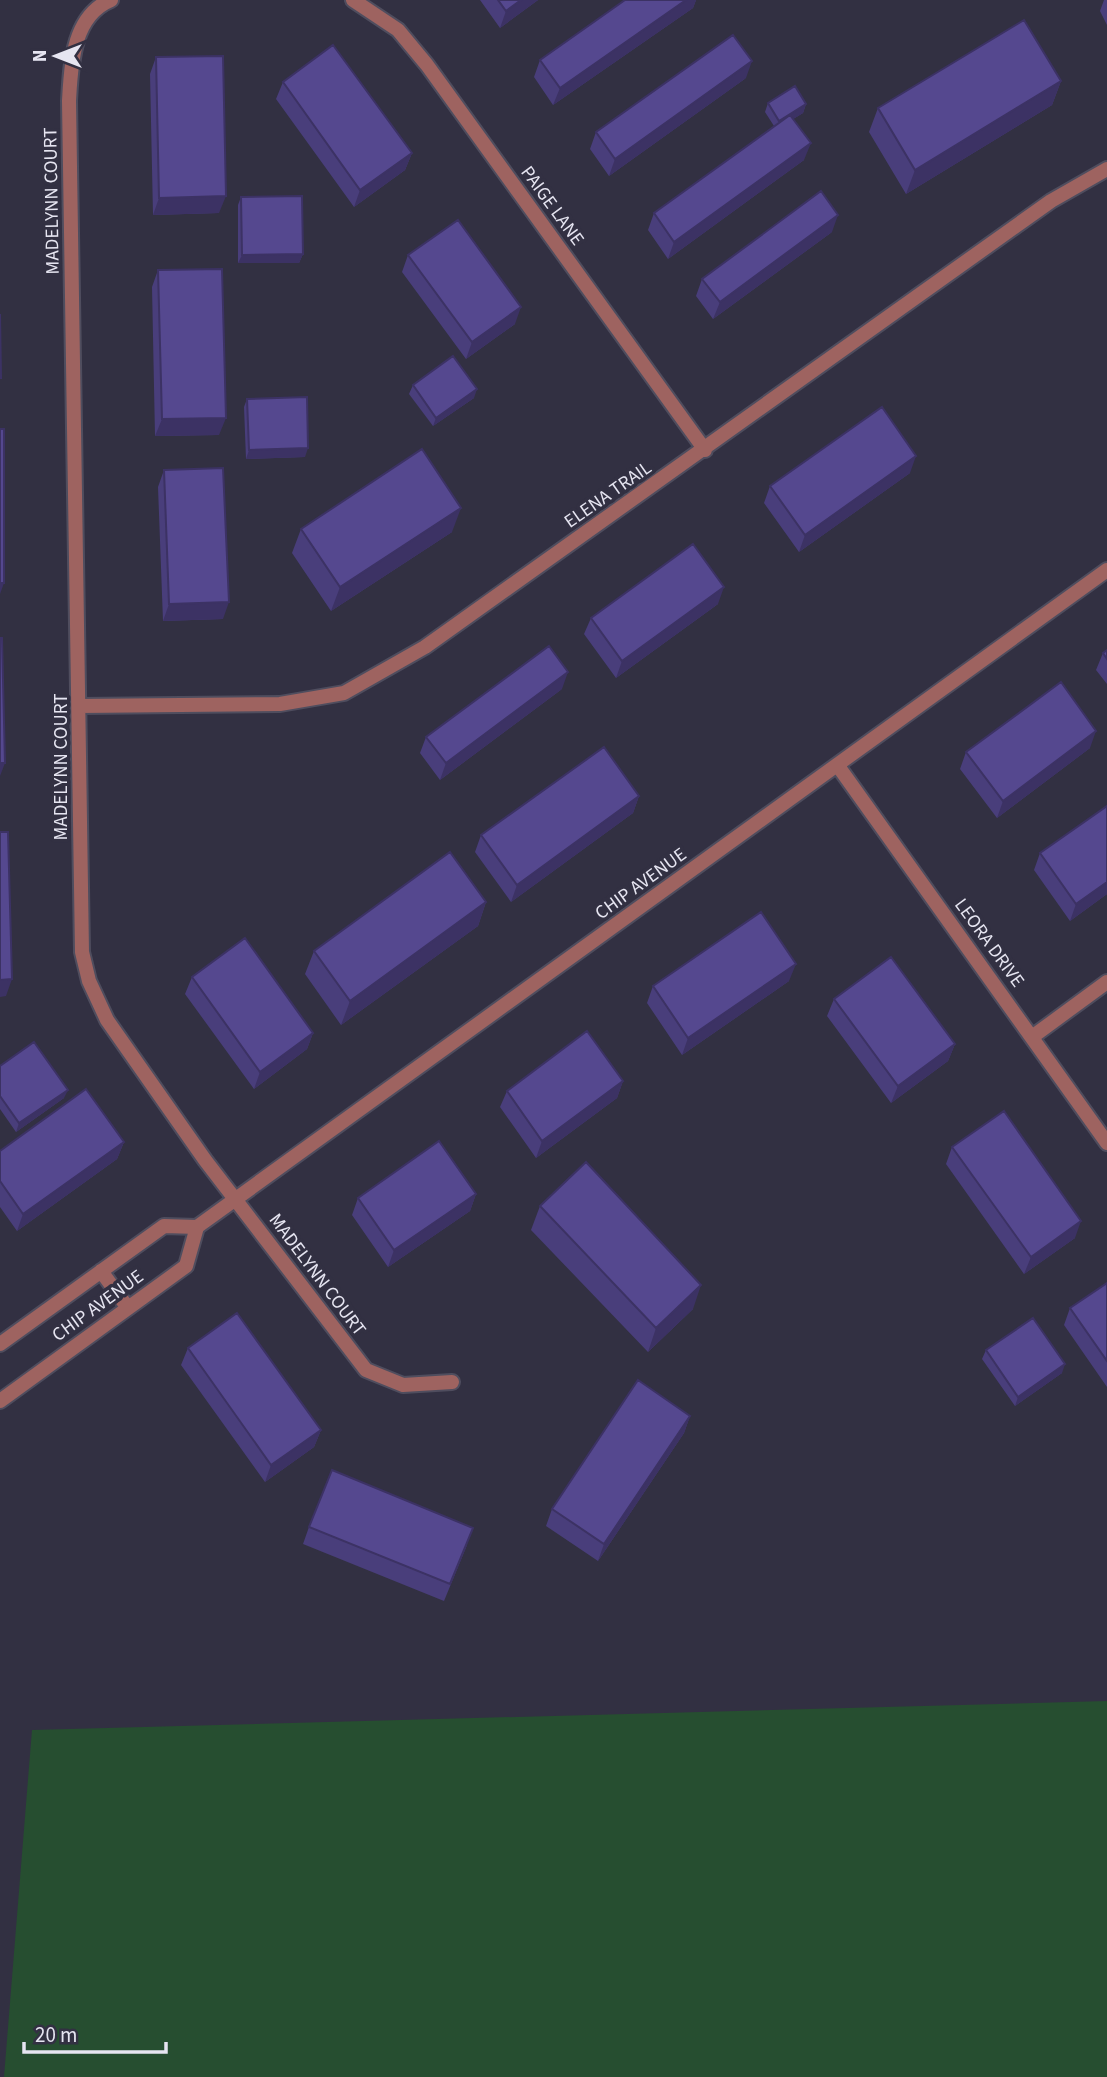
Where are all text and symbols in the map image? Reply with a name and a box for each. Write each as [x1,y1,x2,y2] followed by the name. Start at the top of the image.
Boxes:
[21,21,91,91] north arrow
[27,50,54,62] text: N
[37,127,67,275] street label: MADELYNN COURT
[514,161,590,251] street label: PAIGE LANE
[559,455,657,535] street label: ELENA TRAIL
[48,694,75,840] street label: MADELYNN COURT
[590,842,692,926] street label: CHIP AVENUE
[948,893,1030,993] street label: LEORA DRIVE
[262,1208,372,1342] street label: MADELYNN COURT
[47,1264,149,1348] street label: CHIP AVENUE
[24,2010,166,2054] scale bar
[35,2020,77,2050] text: 20 m

